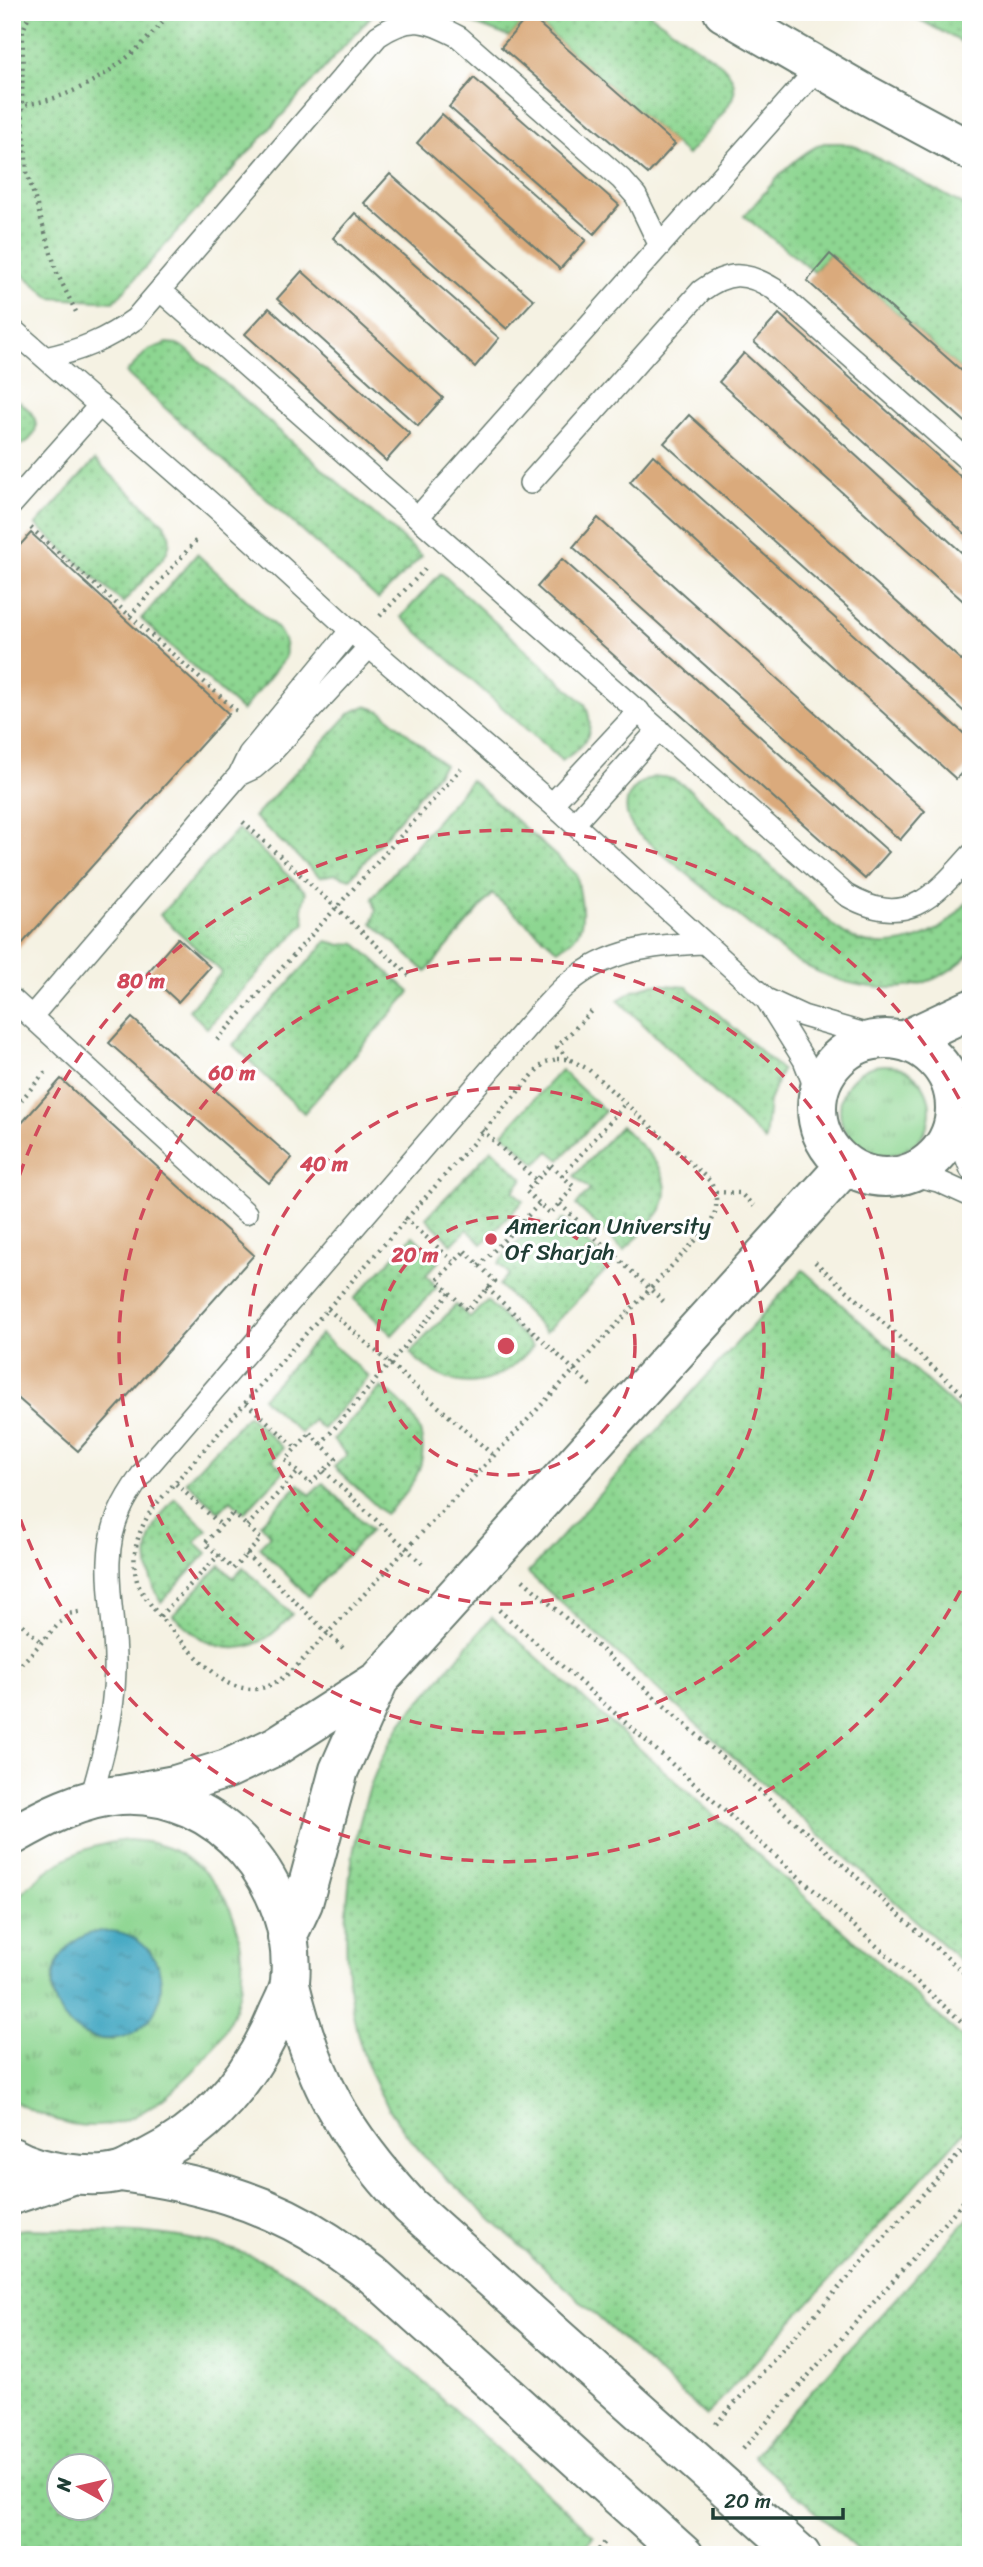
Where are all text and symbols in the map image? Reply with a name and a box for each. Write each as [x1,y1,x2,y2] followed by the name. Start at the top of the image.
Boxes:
[116,962,166,1000] text: 80 m
[208,1054,256,1092] text: 60 m
[299,1145,349,1183] text: 40 m
[504,1206,711,1273] place label: American University Of Sharjah
[483,1231,499,1247] marker: American University Of Sharjah
[391,1236,439,1274] text: 20 m
[494,1334,518,1358] centre of rings
[46,2452,116,2522] north arrow
[46,2475,81,2495] text: N
[713,2476,843,2520] scale bar
[724,2482,771,2520] text: 20 m

